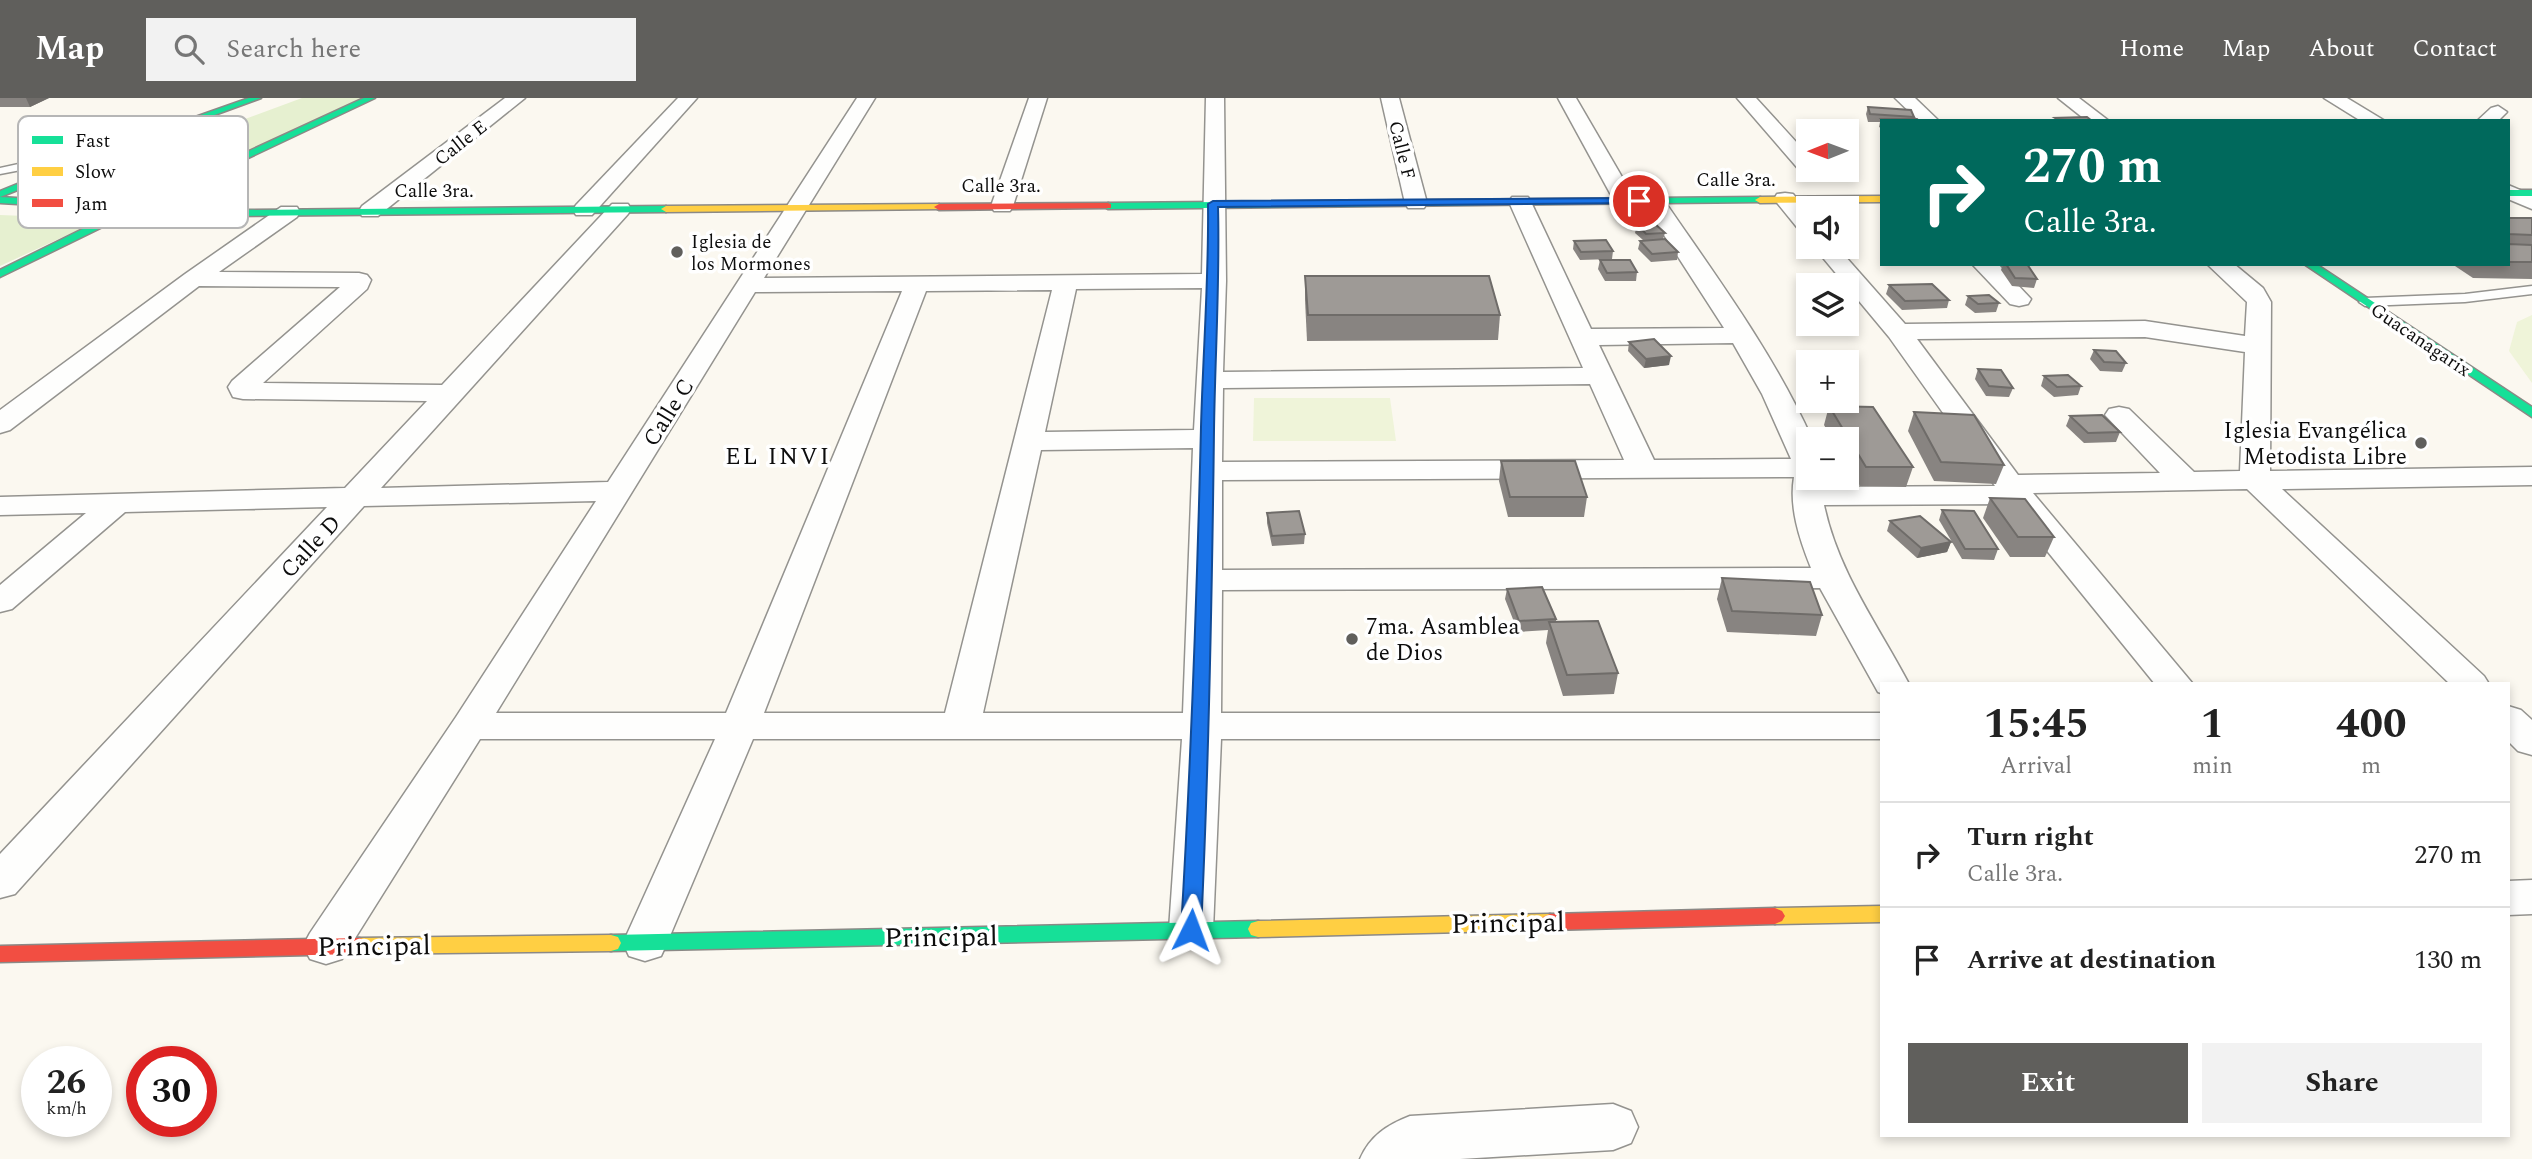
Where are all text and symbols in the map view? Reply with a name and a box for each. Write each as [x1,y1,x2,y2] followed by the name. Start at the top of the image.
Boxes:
[146,18,636,81] search box
[35,24,104,74] text: Map
[226,29,361,69] text: Search here
[170,30,208,68] icon: search
[2119,31,2184,67] text: Home
[2222,31,2270,67] text: Map
[2308,31,2374,67] text: About
[2412,31,2497,67] text: Contact
[428,113,494,173] street label: Calle E
[18,116,248,228] legend
[1380,118,1423,183] street label: Calle F
[1796,119,1858,182] north arrow
[1796,119,1859,490] map controls
[75,127,111,156] text: Fast
[2023,130,2162,205] text: 270 m
[1908,147,1999,238] icon: right
[75,158,116,187] text: Slow
[1696,166,1776,195] street label: Calle 3ra.
[1609,171,1669,231] pin
[961,172,1041,201] street label: Calle 3ra.
[394,177,474,206] street label: Calle 3ra.
[1620,182,1658,220] icon: arrive
[75,190,107,219] text: Jam
[1796,196,1859,259] button: sound
[2023,198,2157,247] text: Calle 3ra.
[691,228,811,279] place label: Iglesia de los Mormones
[669,244,685,260] marker: Iglesia de los Mormones
[1796,273,1859,336] button: layers
[2364,296,2476,385] street label: Guacanagarix
[1796,350,1859,413] button: +
[635,372,704,454] street label: Calle C
[2223,414,2407,475] place label: Iglesia Evangélica Metodista Libre
[1796,427,1859,490] button: −
[2413,435,2429,451] marker: Iglesia Evangélica Metodista Libre
[725,439,831,475] district label: EL INVI
[272,507,350,587] street label: Calle D
[1366,610,1520,671] place label: 7ma. Asamblea de Dios
[1344,631,1360,647] marker: 7ma. Asamblea de Dios
[1983,693,2089,756] text: 15:45
[2201,693,2224,756] text: 1
[2336,693,2407,756] text: 400
[2000,749,2072,784] text: Arrival
[2192,749,2233,784] text: min
[2361,749,2381,784] text: m
[1967,817,2094,857] text: Turn right
[2414,835,2482,875] text: 270 m
[1908,836,1946,874] icon: right
[1967,857,2063,892] text: Calle 3ra.
[1154,893,1228,967] position arrow
[1451,901,1565,946] street label: Principal
[884,915,998,960] street label: Principal
[317,924,431,969] street label: Principal
[1967,940,2216,980] text: Arrive at destination
[2414,940,2482,980] text: 130 m
[1908,941,1946,979] icon: arrive
[1908,1043,2188,1123] button: Exit
[2202,1043,2482,1123] button: Share
[126,1046,217,1137] speed limit sign: 30
[47,1056,86,1109] text: 26
[46,1095,87,1122] text: km/h

